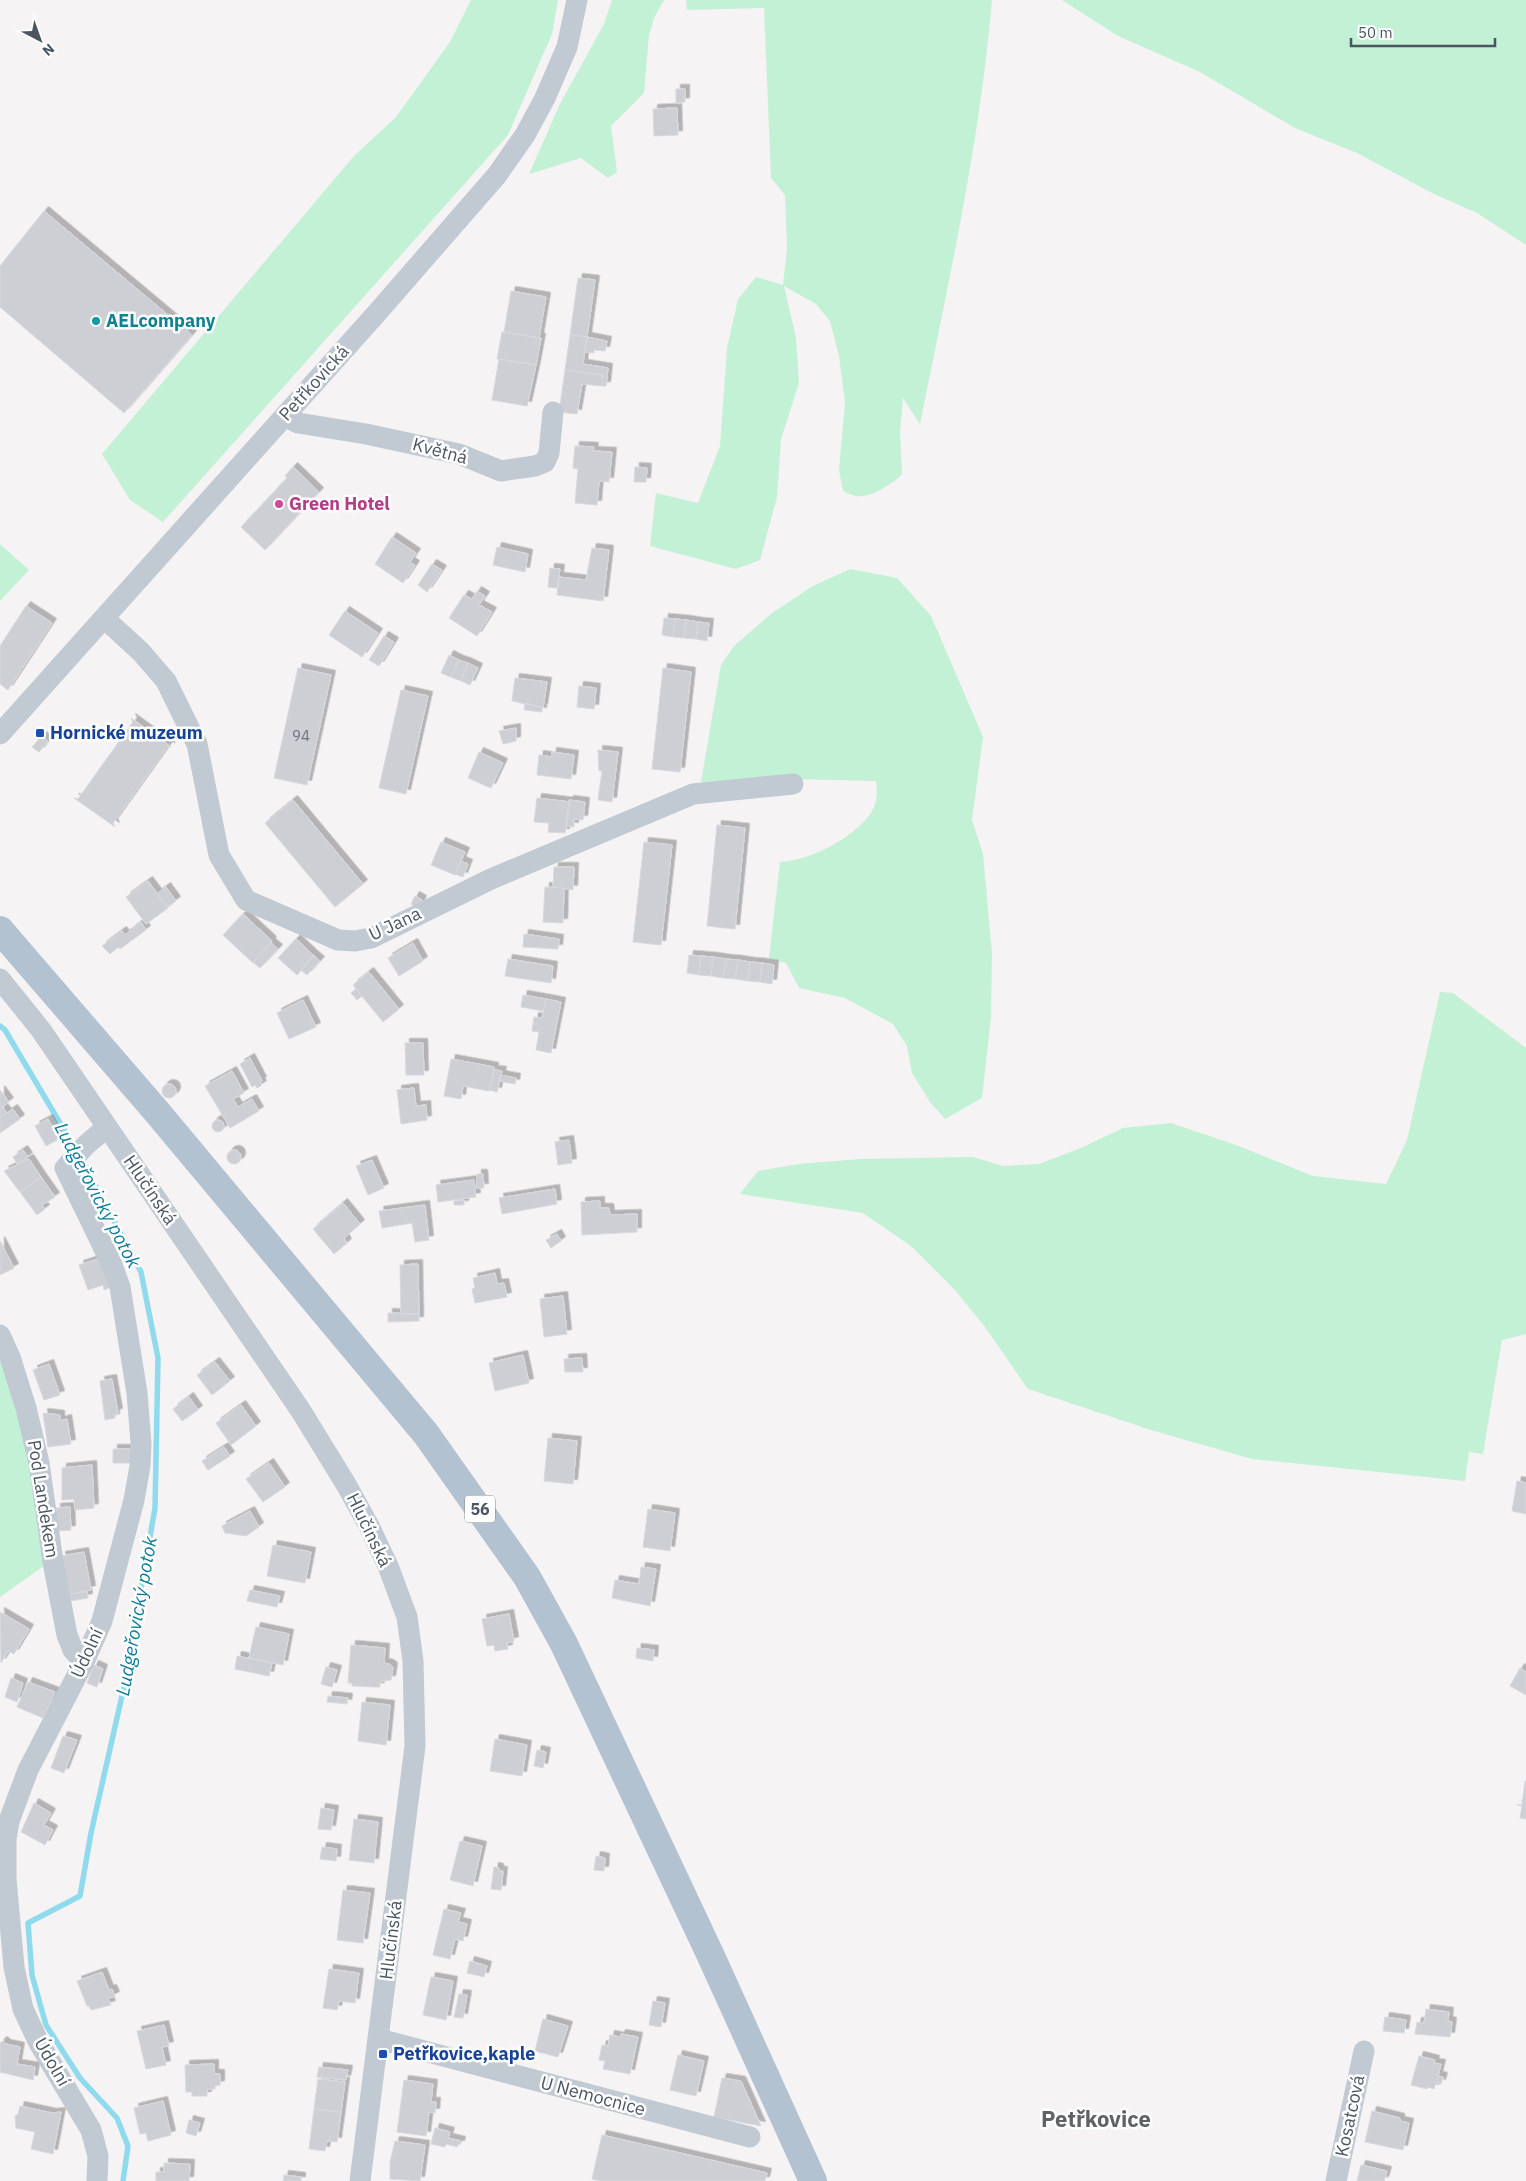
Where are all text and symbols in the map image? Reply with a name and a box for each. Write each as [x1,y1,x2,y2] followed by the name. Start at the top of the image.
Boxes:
[15,15,65,65] north arrow
[1351,15,1495,47] scale bar
[1358,23,1393,42] text: 50 m
[39,40,58,60] text: N
[106,309,216,332] place label: AELcompany
[90,315,102,327] marker: AELcompany
[274,340,354,425] street label: Petřkovická
[410,432,471,469] street label: Květná
[289,492,390,515] place label: Green Hotel
[273,498,285,510] marker: Green Hotel
[50,721,203,744] place label: Hornické muzeum
[292,726,310,745] house number: 94
[34,727,46,739] marker: Hornické muzeum
[365,901,425,946] street label: U Jana
[50,1118,147,1273] water label: Ludgeřovický potok
[119,1150,182,1229] street label: Hlučínská
[23,1438,64,1560] street label: Pod Landekem
[342,1489,397,1571] street label: Hlučínská
[465,1496,495,1522] road number: 56
[110,1533,162,1698] water label: Ludgeřovický potok
[65,1624,108,1681] street label: Údolní
[374,1899,407,1981] street label: Hlučínská
[29,2033,76,2091] street label: Údolní
[393,2042,535,2065] place label: Petřkovice,kaple
[377,2048,389,2060] marker: Petřkovice,kaple
[538,2071,648,2121] street label: U Nemocnice
[1330,2073,1369,2159] street label: Kosatcová
[1041,2104,1151,2133] district label: Petřkovice

